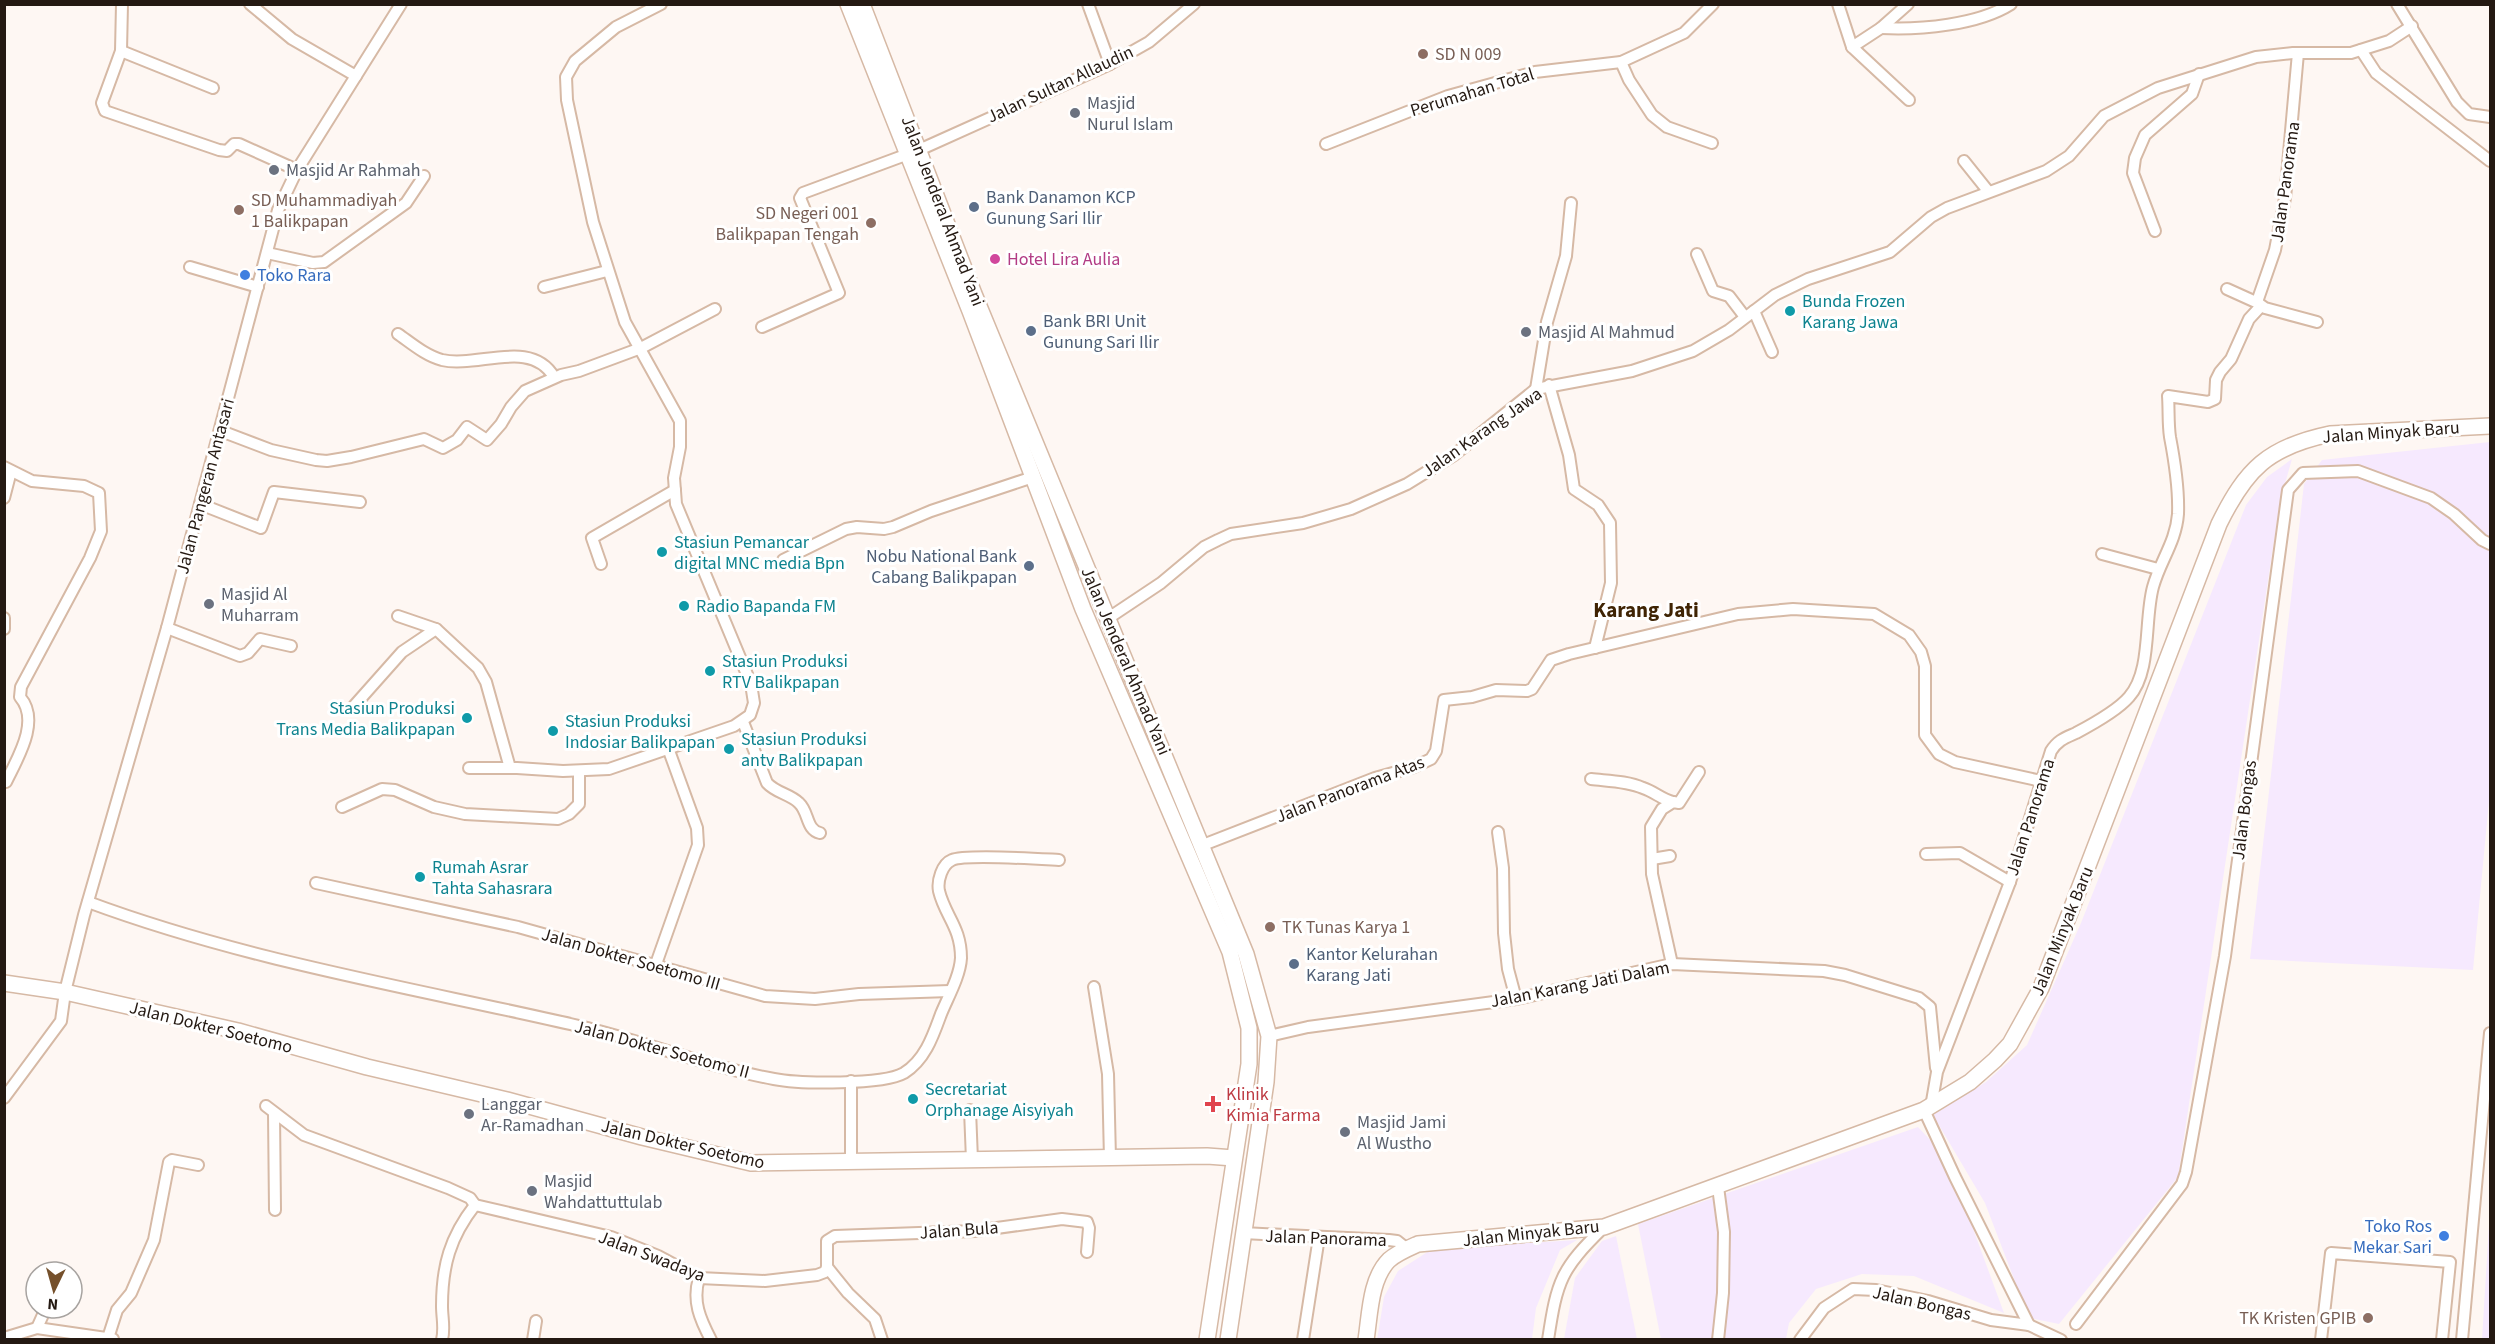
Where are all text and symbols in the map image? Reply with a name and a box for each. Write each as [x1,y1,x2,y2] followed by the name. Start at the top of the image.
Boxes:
[983,40,1138,129] street label: Jalan Sultan Allaudin
[1435,42,1501,67] place label: SD N 009
[1416,47,1430,61] marker: SD N 009
[1407,62,1537,123] street label: Perumahan Total
[1087,91,1174,137] place label: Masjid Nurul Islam
[1068,106,1082,120] marker: Masjid Nurul Islam
[895,112,990,310] street label: Jalan Jenderal Ahmad Yani
[2265,120,2306,244] street label: Jalan Panorama
[286,158,421,183] place label: Masjid Ar Rahmah
[267,163,281,177] marker: Masjid Ar Rahmah
[986,185,1136,231] place label: Bank Danamon KCP Gunung Sari Ilir
[251,188,397,234] place label: SD Muhammadiyah 1 Balikpapan
[967,200,981,214] marker: Bank Danamon KCP Gunung Sari Ilir
[715,201,859,247] place label: SD Negeri 001 Balikpapan Tengah
[232,203,246,217] marker: SD Muhammadiyah 1 Balikpapan
[864,216,878,230] marker: SD Negeri 001 Balikpapan Tengah
[1007,247,1120,272] place label: Hotel Lira Aulia
[988,252,1002,266] marker: Hotel Lira Aulia
[257,263,331,288] place label: Toko Rara
[238,268,252,282] marker: Toko Rara
[1802,289,1905,335] place label: Bunda Frozen Karang Jawa
[1783,304,1797,318] marker: Bunda Frozen Karang Jawa
[1043,309,1160,355] place label: Bank BRI Unit Gunung Sari Ilir
[1538,320,1675,345] place label: Masjid Al Mahmud
[1024,324,1038,338] marker: Bank BRI Unit Gunung Sari Ilir
[1519,325,1533,339] marker: Masjid Al Mahmud
[1417,382,1547,483] street label: Jalan Karang Jawa
[170,396,241,577] street label: Jalan Pangeran Antasari
[2322,415,2460,450] street label: Jalan Minyak Baru
[674,530,845,576] place label: Stasiun Pemancar digital MNC media Bpn
[866,544,1017,590] place label: Nobu National Bank Cabang Balikpapan
[655,545,669,559] marker: Stasiun Pemancar digital MNC media Bpn
[1022,559,1036,573] marker: Nobu National Bank Cabang Balikpapan
[1075,563,1177,759] street label: Jalan Jenderal Ahmad Yani
[221,582,299,628] place label: Masjid Al Muharram
[696,594,836,619] place label: Radio Bapanda FM
[1593,595,1699,625] district label: Karang Jati
[202,597,216,611] marker: Masjid Al Muharram
[677,599,691,613] marker: Radio Bapanda FM
[722,649,848,695] place label: Stasiun Produksi RTV Balikpapan
[703,664,717,678] marker: Stasiun Produksi RTV Balikpapan
[276,696,455,742] place label: Stasiun Produksi Trans Media Balikpapan
[565,709,715,755] place label: Stasiun Produksi Indosiar Balikpapan
[460,711,474,725] marker: Stasiun Produksi Trans Media Balikpapan
[546,724,560,738] marker: Stasiun Produksi Indosiar Balikpapan
[741,727,867,773] place label: Stasiun Produksi antv Balikpapan
[722,742,736,756] marker: Stasiun Produksi antv Balikpapan
[1272,750,1428,829] street label: Jalan Panorama Atas
[2000,755,2061,879] street label: Jalan Panorama
[2226,759,2263,861] street label: Jalan Bongas
[432,855,552,901] place label: Rumah Asrar Tahta Sahasrara
[2025,863,2100,1000] street label: Jalan Minyak Baru
[413,870,427,884] marker: Rumah Asrar Tahta Sahasrara
[1282,915,1410,940] place label: TK Tunas Karya 1
[1263,920,1277,934] marker: TK Tunas Karya 1
[539,922,723,997] street label: Jalan Dokter Soetomo III
[1306,942,1438,988] place label: Kantor Kelurahan Karang Jati
[1488,955,1672,1014] street label: Jalan Karang Jati Dalam
[1287,957,1301,971] marker: Kantor Kelurahan Karang Jati
[127,995,295,1060] street label: Jalan Dokter Soetomo
[572,1014,752,1085] street label: Jalan Dokter Soetomo II
[925,1077,1074,1123] place label: Secretariat Orphanage Aisyiyah
[1226,1082,1320,1128] place label: Klinik Kimia Farma
[481,1092,584,1138] place label: Langgar Ar-Ramadhan
[906,1092,920,1106] marker: Secretariat Orphanage Aisyiyah
[1204,1095,1222,1113] marker: Klinik Kimia Farma
[462,1107,476,1121] marker: Langgar Ar-Ramadhan
[1357,1110,1446,1156] place label: Masjid Jami Al Wustho
[599,1114,767,1175] street label: Jalan Dokter Soetomo
[1338,1125,1352,1139] marker: Masjid Jami Al Wustho
[544,1169,662,1215] place label: Masjid Wahdattuttulab
[525,1184,539,1198] marker: Masjid Wahdattuttulab
[1461,1214,1601,1253] street label: Jalan Minyak Baru
[2353,1214,2432,1260] place label: Toko Ros Mekar Sari
[919,1215,999,1246] street label: Jalan Bula
[1265,1224,1387,1253] street label: Jalan Panorama
[595,1225,709,1288] street label: Jalan Swadaya
[2437,1229,2451,1243] marker: Toko Ros Mekar Sari
[24,1260,84,1320] north arrow
[1870,1280,1974,1327] street label: Jalan Bongas
[47,1293,59,1315] text: N
[2239,1306,2356,1331] place label: TK Kristen GPIB
[2361,1311,2375,1325] marker: TK Kristen GPIB

